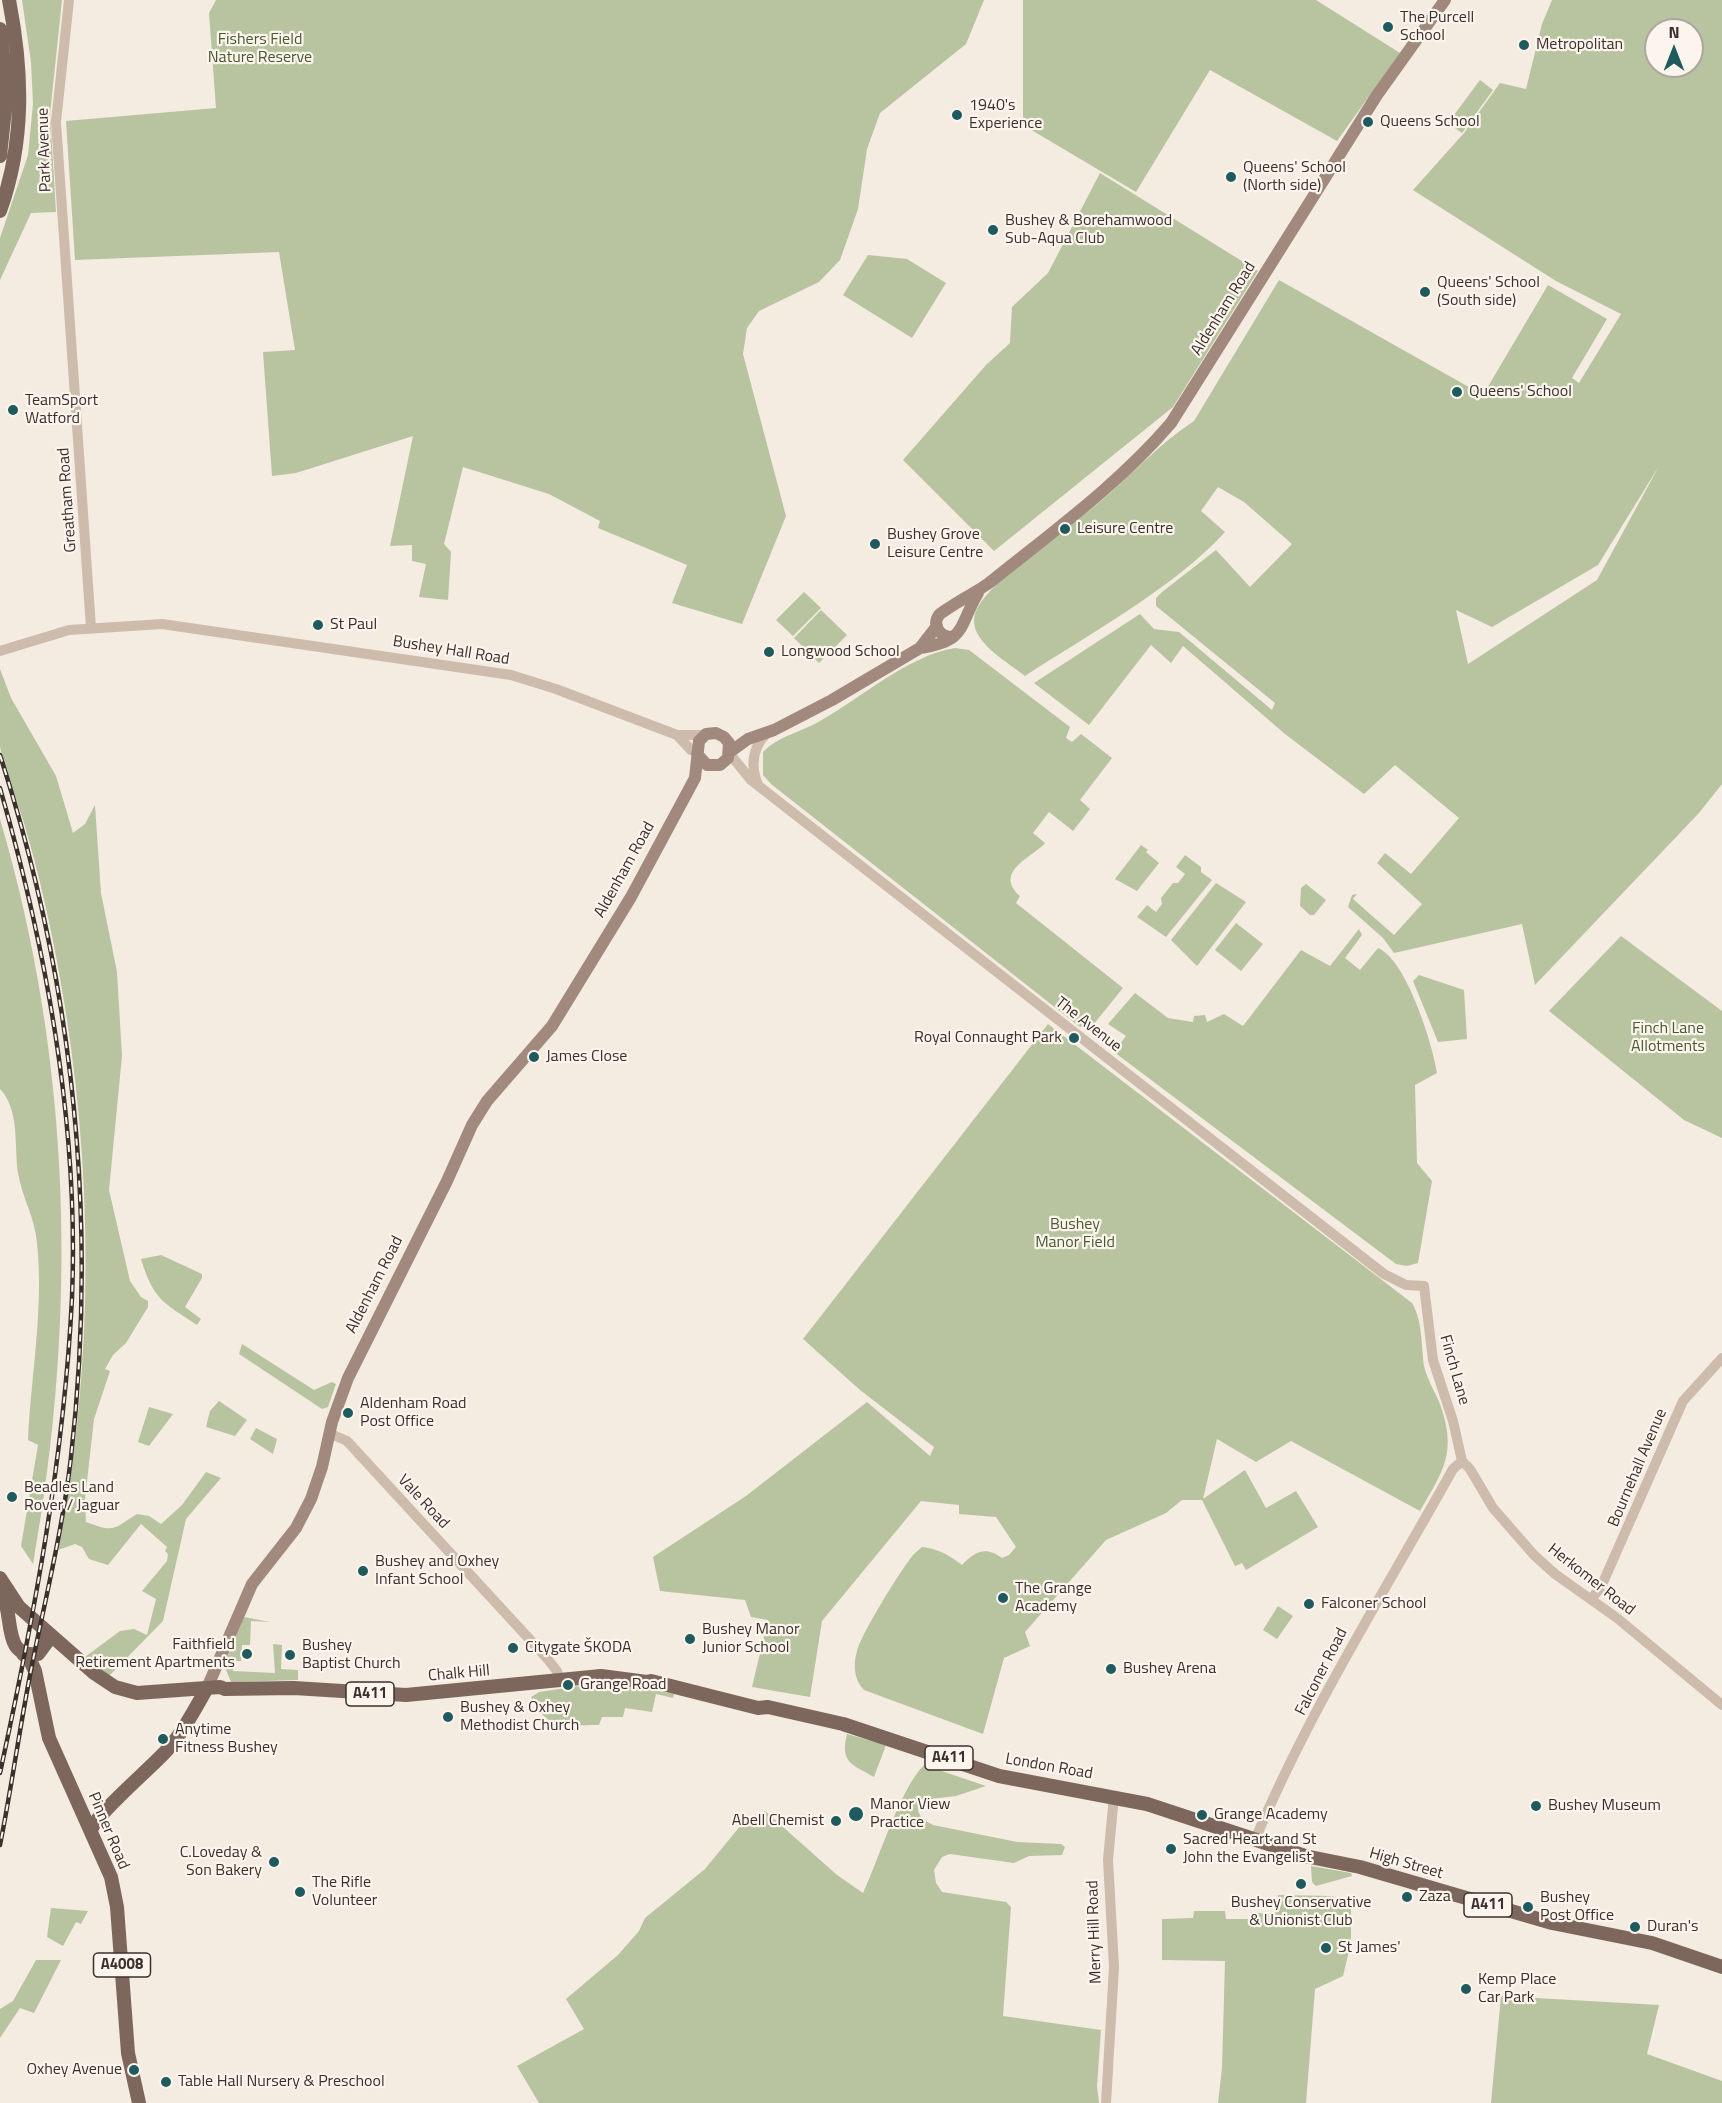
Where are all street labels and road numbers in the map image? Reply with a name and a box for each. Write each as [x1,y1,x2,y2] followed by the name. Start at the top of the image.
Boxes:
[34,108,56,192] street label: Park Avenue
[1188,259,1260,359] street label: Aldenham Road
[55,447,81,553] street label: Greatham Road
[391,632,511,670] street label: Bushey Hall Road
[591,819,659,921] street label: Aldenham Road
[1051,993,1125,1057] street label: The Avenue
[342,1233,408,1337] street label: Aldenham Road
[1435,1333,1473,1407] street label: Finch Lane
[1604,1406,1672,1530] street label: Bournehall Avenue
[393,1471,453,1533] street label: Vale Road
[1544,1540,1638,1620] street label: Herkomer Road
[1292,1625,1352,1719] street label: Falconer Road
[427,1662,491,1686] street label: Chalk Hill
[346,1682,394,1706] road number: A411
[925,1746,973,1770] road number: A411
[1004,1750,1094,1784] street label: London Road
[83,1790,133,1872] street label: Pinner Road
[1367,1844,1445,1884] street label: High Street
[1084,1880,1106,1984] street label: Merry Hill Road
[1464,1893,1512,1917] road number: A411
[94,1953,150,1977] road number: A4008

